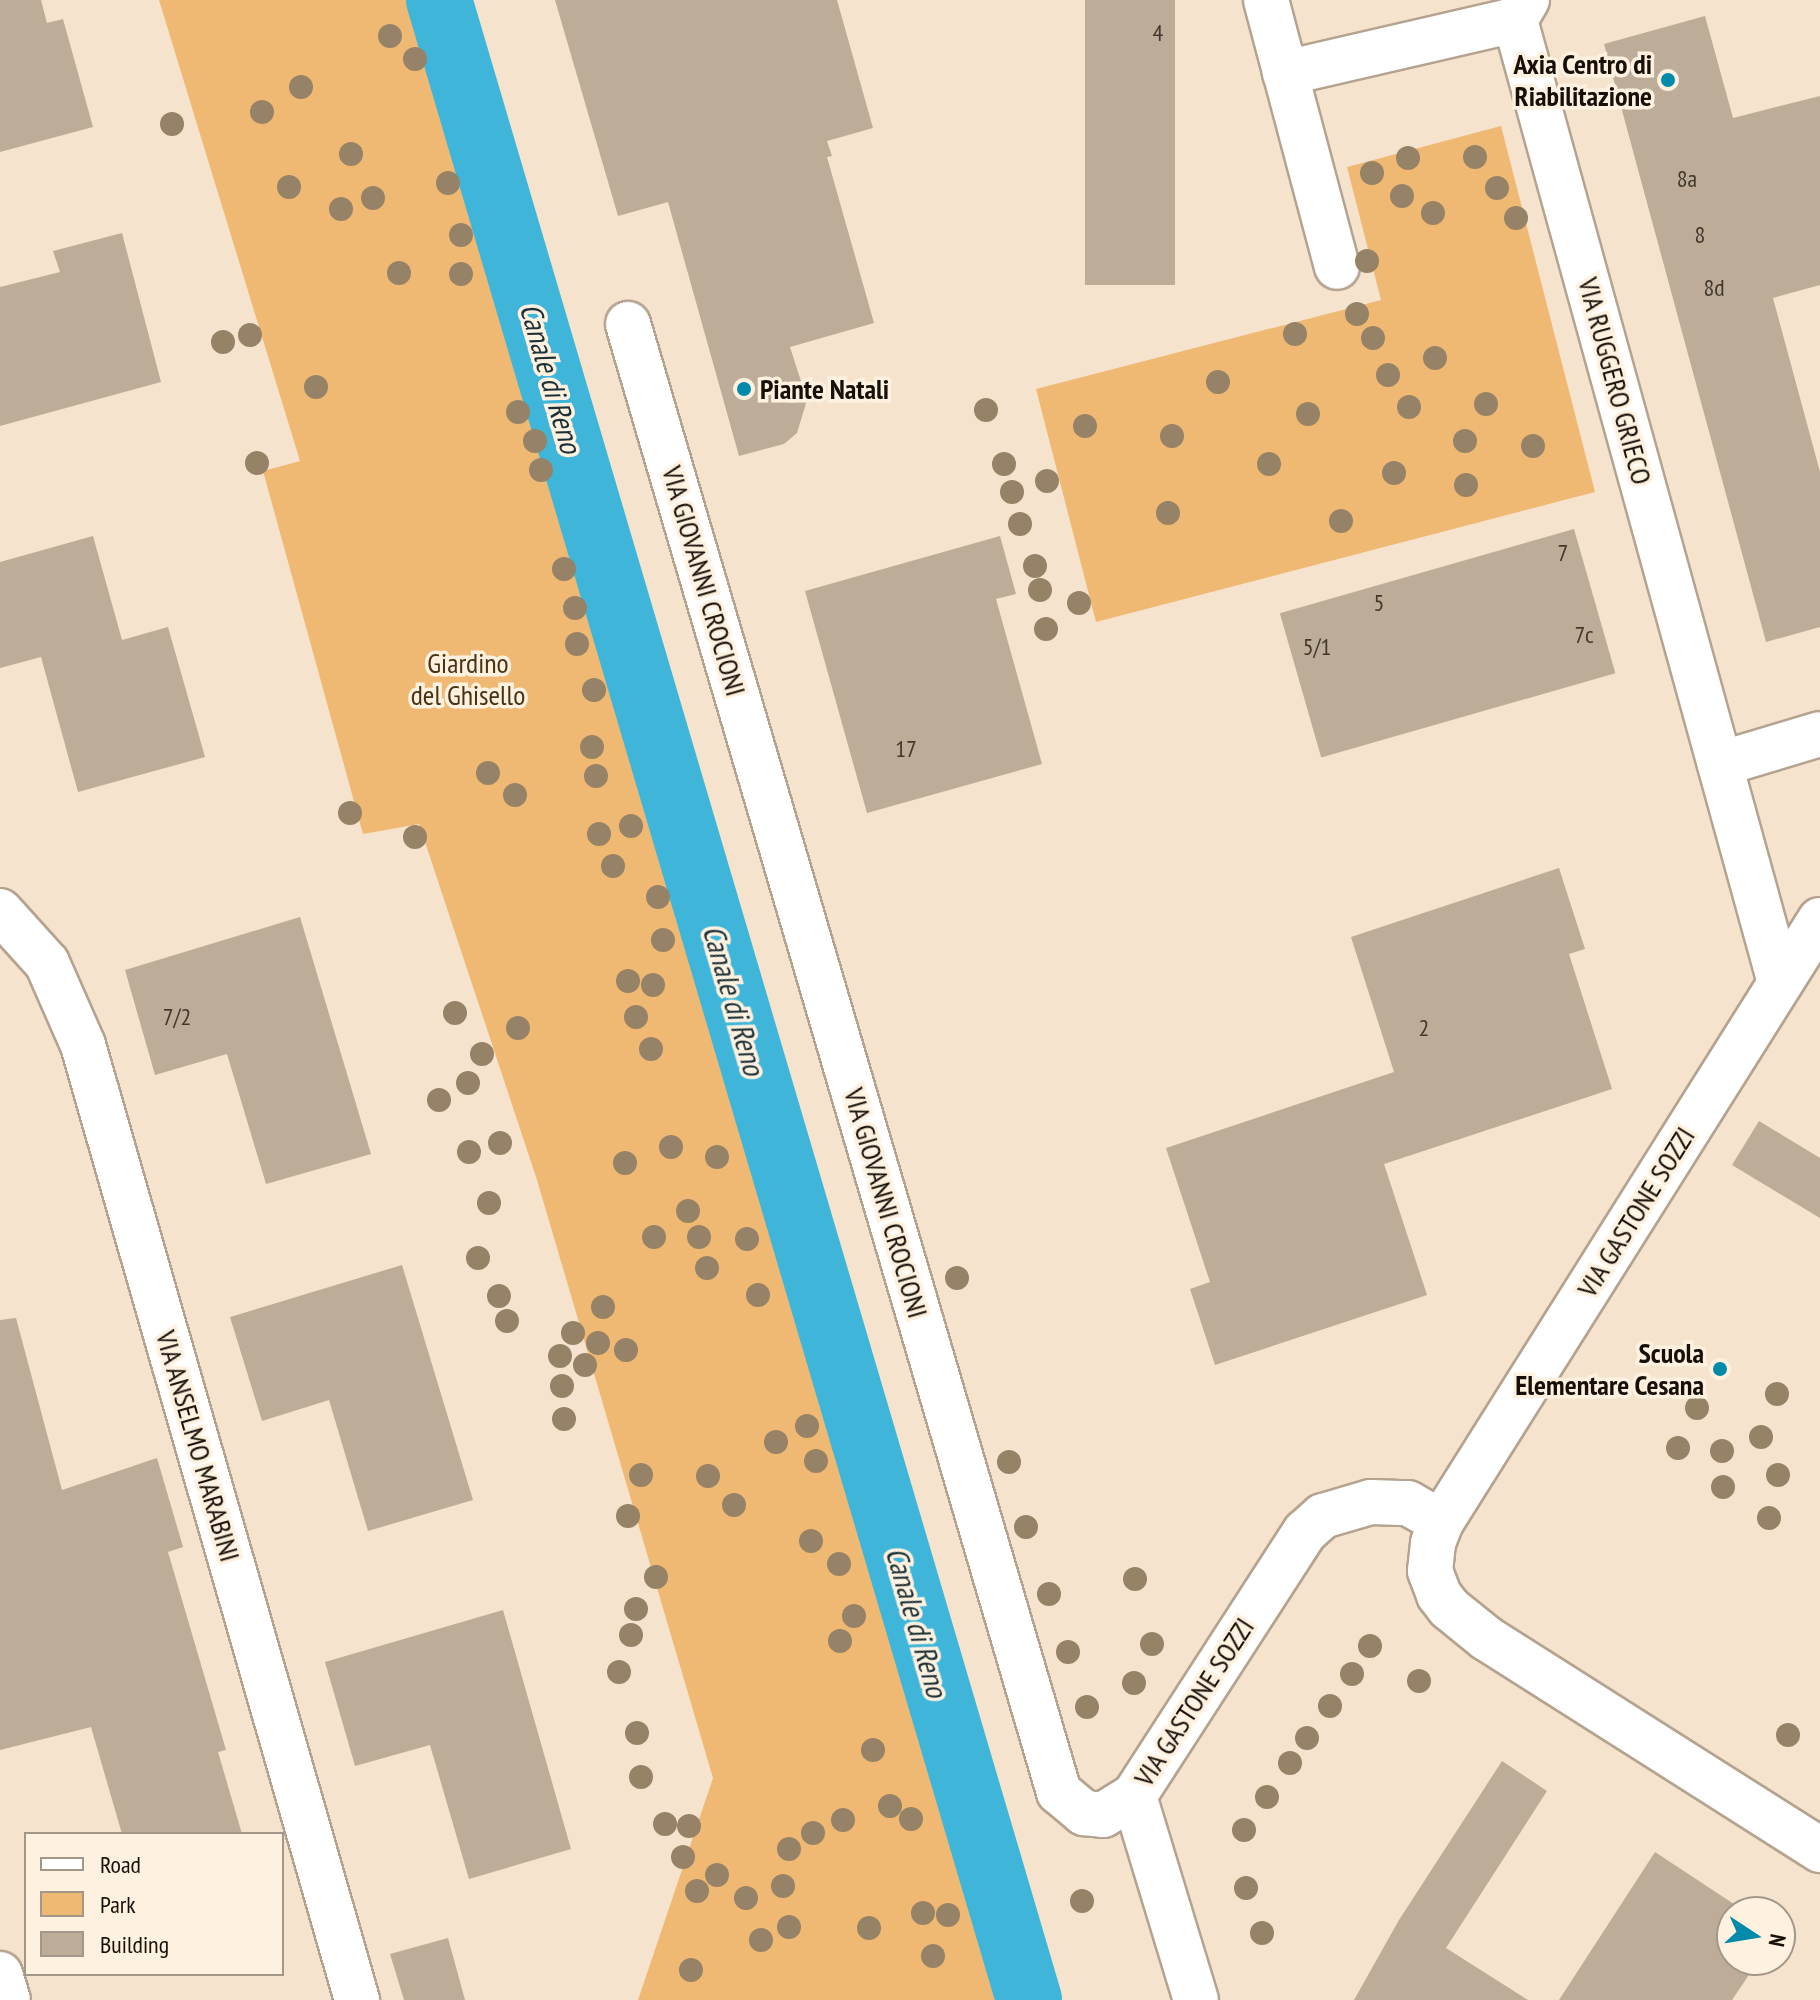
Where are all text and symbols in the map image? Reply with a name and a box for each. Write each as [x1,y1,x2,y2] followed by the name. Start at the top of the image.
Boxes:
[1153,19,1163,47] house number: 4
[1513,47,1652,113] place label: Axia Centro di Riabilitazione
[1659,71,1677,89] marker: Axia Centro di Riabilitazione
[1677,165,1697,193] house number: 8a
[1695,221,1705,249] house number: 8
[1571,274,1659,488] street label: VIA RUGGERO GRIECO
[1703,274,1725,302] house number: 8d
[512,299,590,457] water label: Canale di Reno
[760,372,889,406] place label: Piante Natali
[735,380,753,398] marker: Piante Natali
[655,462,753,700] street label: VIA GIOVANNI CROCIONI
[1558,539,1568,567] house number: 7
[1374,589,1384,617] house number: 5
[1574,621,1594,649] house number: 7c
[1303,633,1331,661] house number: 5/1
[411,646,525,712] park label: Giardino del Ghisello
[895,735,917,763] house number: 17
[695,921,773,1079] water label: Canale di Reno
[163,1003,191,1031] house number: 7/2
[1419,1014,1429,1042] house number: 2
[837,1084,935,1322] street label: VIA GIOVANNI CROCIONI
[1570,1120,1702,1304] street label: VIA GASTONE SOZZI
[149,1326,247,1566] street label: VIA ANSELMO MARABINI
[1515,1336,1704,1402] place label: Scuola Elementare Cesana
[1711,1360,1729,1378] marker: Scuola Elementare Cesana
[878,1543,956,1701] water label: Canale di Reno
[1127,1611,1261,1793] street label: VIA GASTONE SOZZI
[24,1832,284,1976] legend
[100,1849,141,1880] text: Road
[100,1889,136,1920] text: Park
[1716,1896,1796,1976] north arrow
[100,1929,169,1960] text: Building
[1763,1932,1792,1949] text: N

